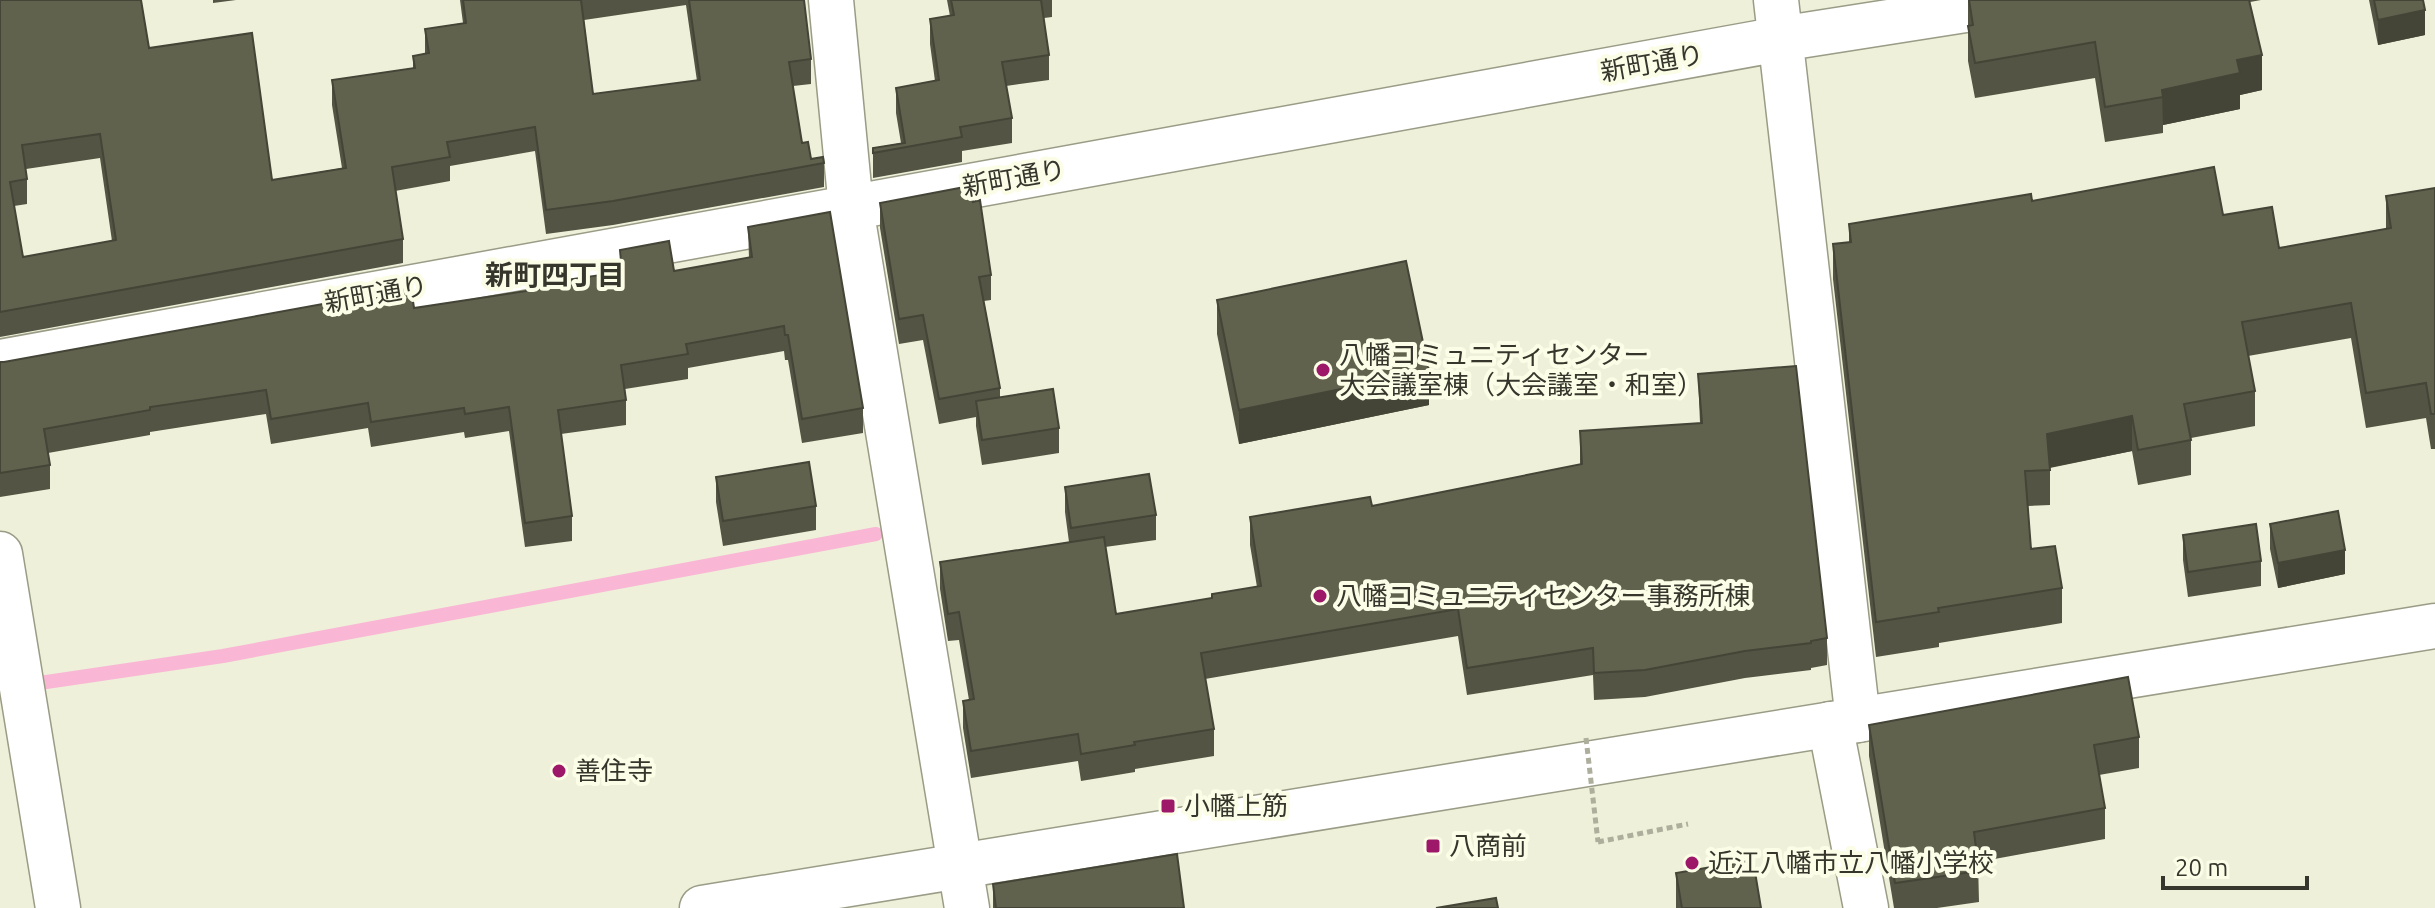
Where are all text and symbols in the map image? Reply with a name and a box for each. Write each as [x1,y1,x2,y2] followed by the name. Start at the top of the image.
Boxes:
[1598,39,1706,86] street label: 新町通り
[960,154,1068,201] street label: 新町通り
[485,259,625,290] district label: 新町四丁目
[322,270,430,317] street label: 新町通り
[1339,340,1703,399] place label: 八幡コミュニティセンター 大会議室棟（大会議室・和室）
[1314,361,1332,379] marker: 八幡コミュニティセンター 大会議室棟（大会議室・和室）
[1336,581,1750,610] place label: 八幡コミュニティセンター事務所棟
[1311,587,1329,605] marker: 八幡コミュニティセンター事務所棟
[575,756,653,785] place label: 善住寺
[550,762,568,780] marker: 善住寺
[1184,791,1288,820] place label: 小幡上筋
[1159,797,1177,815] marker: 小幡上筋
[1449,831,1527,860] place label: 八商前
[1424,837,1442,855] marker: 八商前
[2163,840,2307,890] scale bar
[1708,848,1994,877] place label: 近江八幡市立八幡小学校
[1683,854,1701,872] marker: 近江八幡市立八幡小学校
[2175,854,2228,881] text: 20 m

